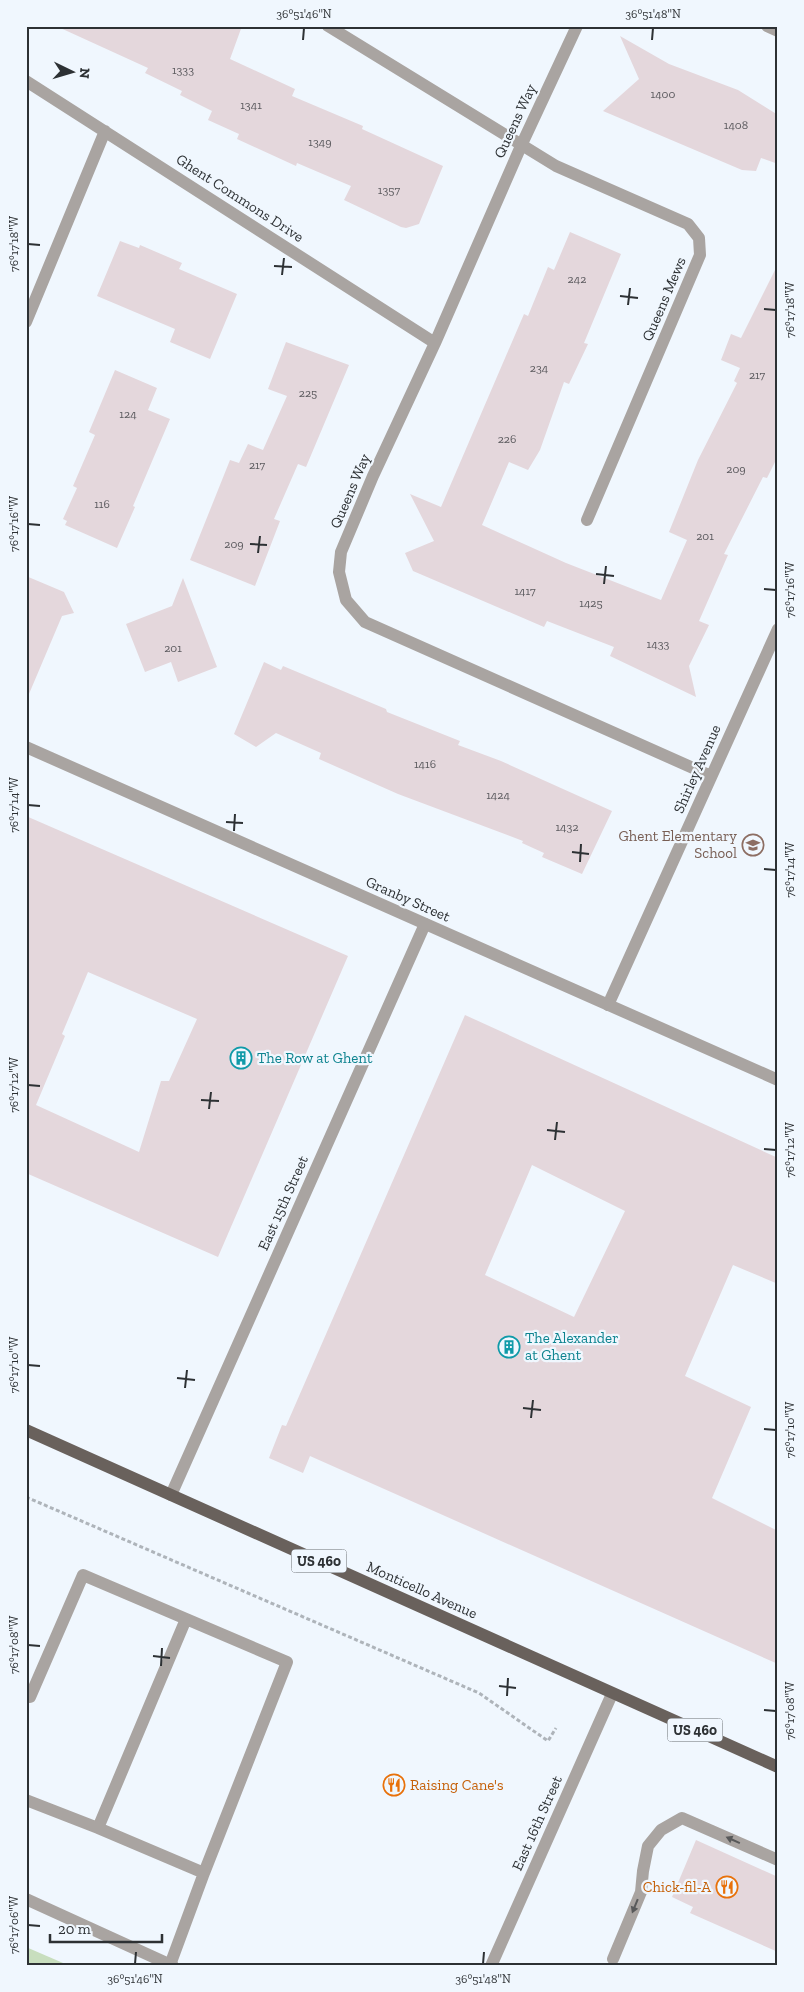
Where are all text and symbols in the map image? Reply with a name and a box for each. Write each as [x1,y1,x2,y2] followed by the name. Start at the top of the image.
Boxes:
[276,7,332,21] text: 36°51'46"N
[625,7,681,21] text: 36°51'48"N
[48,48,98,98] north arrow
[172,63,194,77] house number: 1333
[75,67,93,79] text: N
[490,81,540,161] street label: Queens Way
[651,87,676,101] house number: 1400
[240,98,262,112] house number: 1341
[724,118,748,132] house number: 1408
[308,135,332,149] house number: 1349
[173,150,307,246] street label: Ghent Commons Drive
[378,183,400,197] house number: 1357
[7,215,21,272] text: 76°17'18"W
[638,254,690,344] street label: Queens Mews
[568,272,586,286] house number: 242
[783,281,797,338] text: 76°17'18"W
[530,361,549,375] house number: 234
[749,368,765,382] house number: 217
[299,386,317,400] house number: 225
[119,407,137,421] house number: 124
[498,432,516,446] house number: 226
[326,451,374,531] street label: Queens Way
[249,458,265,472] house number: 217
[726,462,746,476] house number: 209
[7,495,21,552] text: 76°17'16"W
[94,497,110,511] house number: 116
[696,529,714,543] house number: 201
[224,537,244,551] house number: 209
[783,561,797,618] text: 76°17'16"W
[514,584,536,598] house number: 1417
[579,596,603,610] house number: 1425
[647,637,670,651] house number: 1433
[164,641,182,655] house number: 201
[669,722,725,816] street label: Shirley Avenue
[414,757,436,771] house number: 1416
[7,776,21,833] text: 76°17'14"W
[486,788,510,802] house number: 1424
[555,820,579,834] house number: 1432
[618,827,737,862] place label: Ghent Elementary School
[741,833,765,857] school or university icon: Ghent Elementary School
[783,841,797,898] text: 76°17'14"W
[363,872,453,926] street label: Granby Street
[229,1046,253,1070] building icon: The Row at Ghent
[257,1049,373,1067] place label: The Row at Ghent
[7,1056,21,1113] text: 76°17'12"W
[783,1121,797,1178] text: 76°17'12"W
[254,1152,312,1253] street label: East 15th Street
[525,1329,618,1364] place label: The Alexander at Ghent
[497,1335,521,1359] building icon: The Alexander at Ghent
[7,1336,21,1393] text: 76°17'10"W
[783,1401,797,1458] text: 76°17'10"W
[292,1550,346,1572] road number: US 460
[364,1558,480,1622] street label: Monticello Avenue
[7,1615,21,1674] text: 76°17'08"W
[783,1681,797,1740] text: 76°17'08"W
[668,1718,722,1742] road number: US 460
[508,1772,566,1873] street label: East 16th Street
[382,1773,406,1797] restaurant icon: Raising Cane's
[410,1776,504,1794] place label: Raising Cane's
[726,1836,740,1844] one-way arrow
[715,1875,739,1899] restaurant icon: Chick-fil-A
[643,1878,711,1896] place label: Chick-fil-A
[7,1895,21,1954] text: 76°17'06"W
[631,1899,639,1914] one-way arrow
[50,1912,162,1944] scale bar
[58,1920,91,1938] text: 20 m
[107,1972,163,1986] text: 36°51'46"N
[455,1972,511,1986] text: 36°51'48"N

